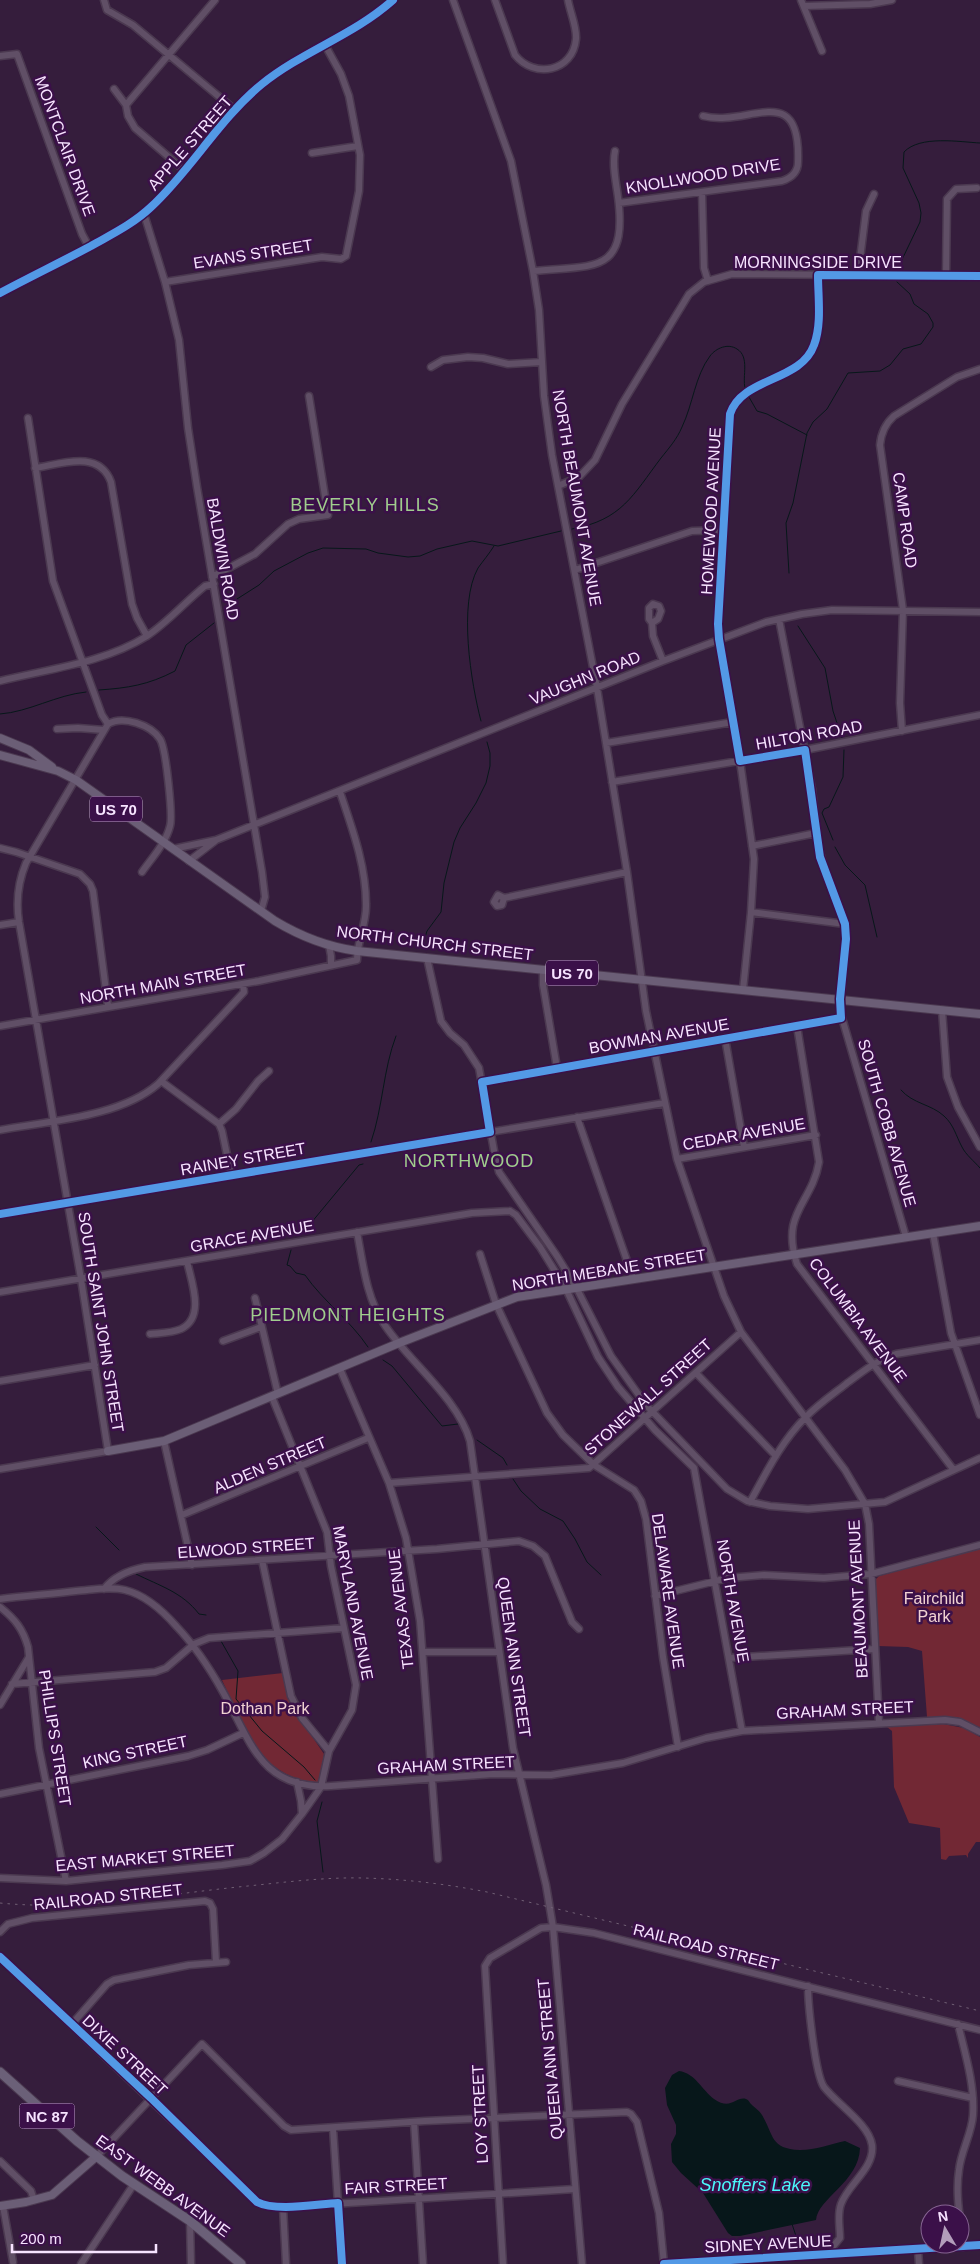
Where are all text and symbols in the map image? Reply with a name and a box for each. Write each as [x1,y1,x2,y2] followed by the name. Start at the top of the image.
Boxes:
[32,74,98,218] street label: MONTCLAIR DRIVE
[144,92,236,194] street label: APPLE STREET
[625,155,781,197] street label: KNOLLWOOD DRIVE
[192,236,314,272] street label: EVANS STREET
[734,254,902,271] street label: MORNINGSIDE DRIVE
[550,388,604,608] street label: NORTH BEAUMONT AVENUE
[698,427,724,595] street label: HOMEWOOD AVENUE
[890,471,920,569] street label: CAMP ROAD
[290,495,440,515] district label: BEVERLY HILLS
[204,497,242,621] street label: BALDWIN ROAD
[527,648,643,708] street label: VAUGHN ROAD
[754,717,864,753] street label: HILTON ROAD
[90,796,142,822] road number: US 70
[336,923,534,964] street label: NORTH CHURCH STREET
[546,960,598,986] road number: US 70
[79,961,248,1007] street label: NORTH MAIN STREET
[588,1015,730,1057] street label: BOWMAN AVENUE
[855,1037,919,1209] street label: SOUTH COBB AVENUE
[681,1115,807,1153] street label: CEDAR AVENUE
[179,1140,307,1178] street label: RAINEY STREET
[404,1151,534,1171] district label: NORTHWOOD
[75,1211,127,1434] street label: SOUTH SAINT JOHN STREET
[189,1217,315,1255] street label: GRACE AVENUE
[511,1246,707,1294] street label: NORTH MEBANE STREET
[806,1255,910,1385] street label: COLUMBIA AVENUE
[250,1305,446,1325] district label: PIEDMONT HEIGHTS
[581,1335,715,1458] street label: STONEWALL STREET
[211,1433,329,1496] street label: ALDEN STREET
[649,1512,687,1670] street label: DELAWARE AVENUE
[845,1519,871,1679] street label: BEAUMONT AVENUE
[330,1524,376,1682] street label: MARYLAND AVENUE
[177,1535,315,1561] street label: ELWOOD STREET
[714,1538,752,1664] street label: NORTH AVENUE
[385,1548,417,1670] street label: TEXAS AVENUE
[494,1576,534,1739] street label: QUEEN ANN STREET
[904,1590,964,1625] park label: Fairchild Park
[36,1669,74,1808] street label: PHILLIPS STREET
[776,1698,914,1722] street label: GRAHAM STREET
[221,1700,310,1717] park label: Dothan Park
[81,1733,189,1771] street label: KING STREET
[377,1753,515,1777] street label: GRAHAM STREET
[55,1842,236,1874] street label: EAST MARKET STREET
[33,1881,183,1913] street label: RAILROAD STREET
[631,1921,781,1973] street label: RAILROAD STREET
[534,1977,566,2140] street label: QUEEN ANN STREET
[79,2011,171,2099] street label: DIXIE STREET
[469,2064,491,2164] street label: LOY STREET
[20,2104,74,2128] road number: NC 87
[93,2132,233,2240] street label: EAST WEBB AVENUE
[344,2175,448,2197] street label: FAIR STREET
[699,2175,811,2195] water label: Snoffers Lake
[920,2204,970,2254] north arrow
[937,2207,949,2225] text: N
[12,2222,156,2254] scale bar
[20,2230,62,2247] text: 200 m
[704,2232,832,2256] street label: SIDNEY AVENUE

